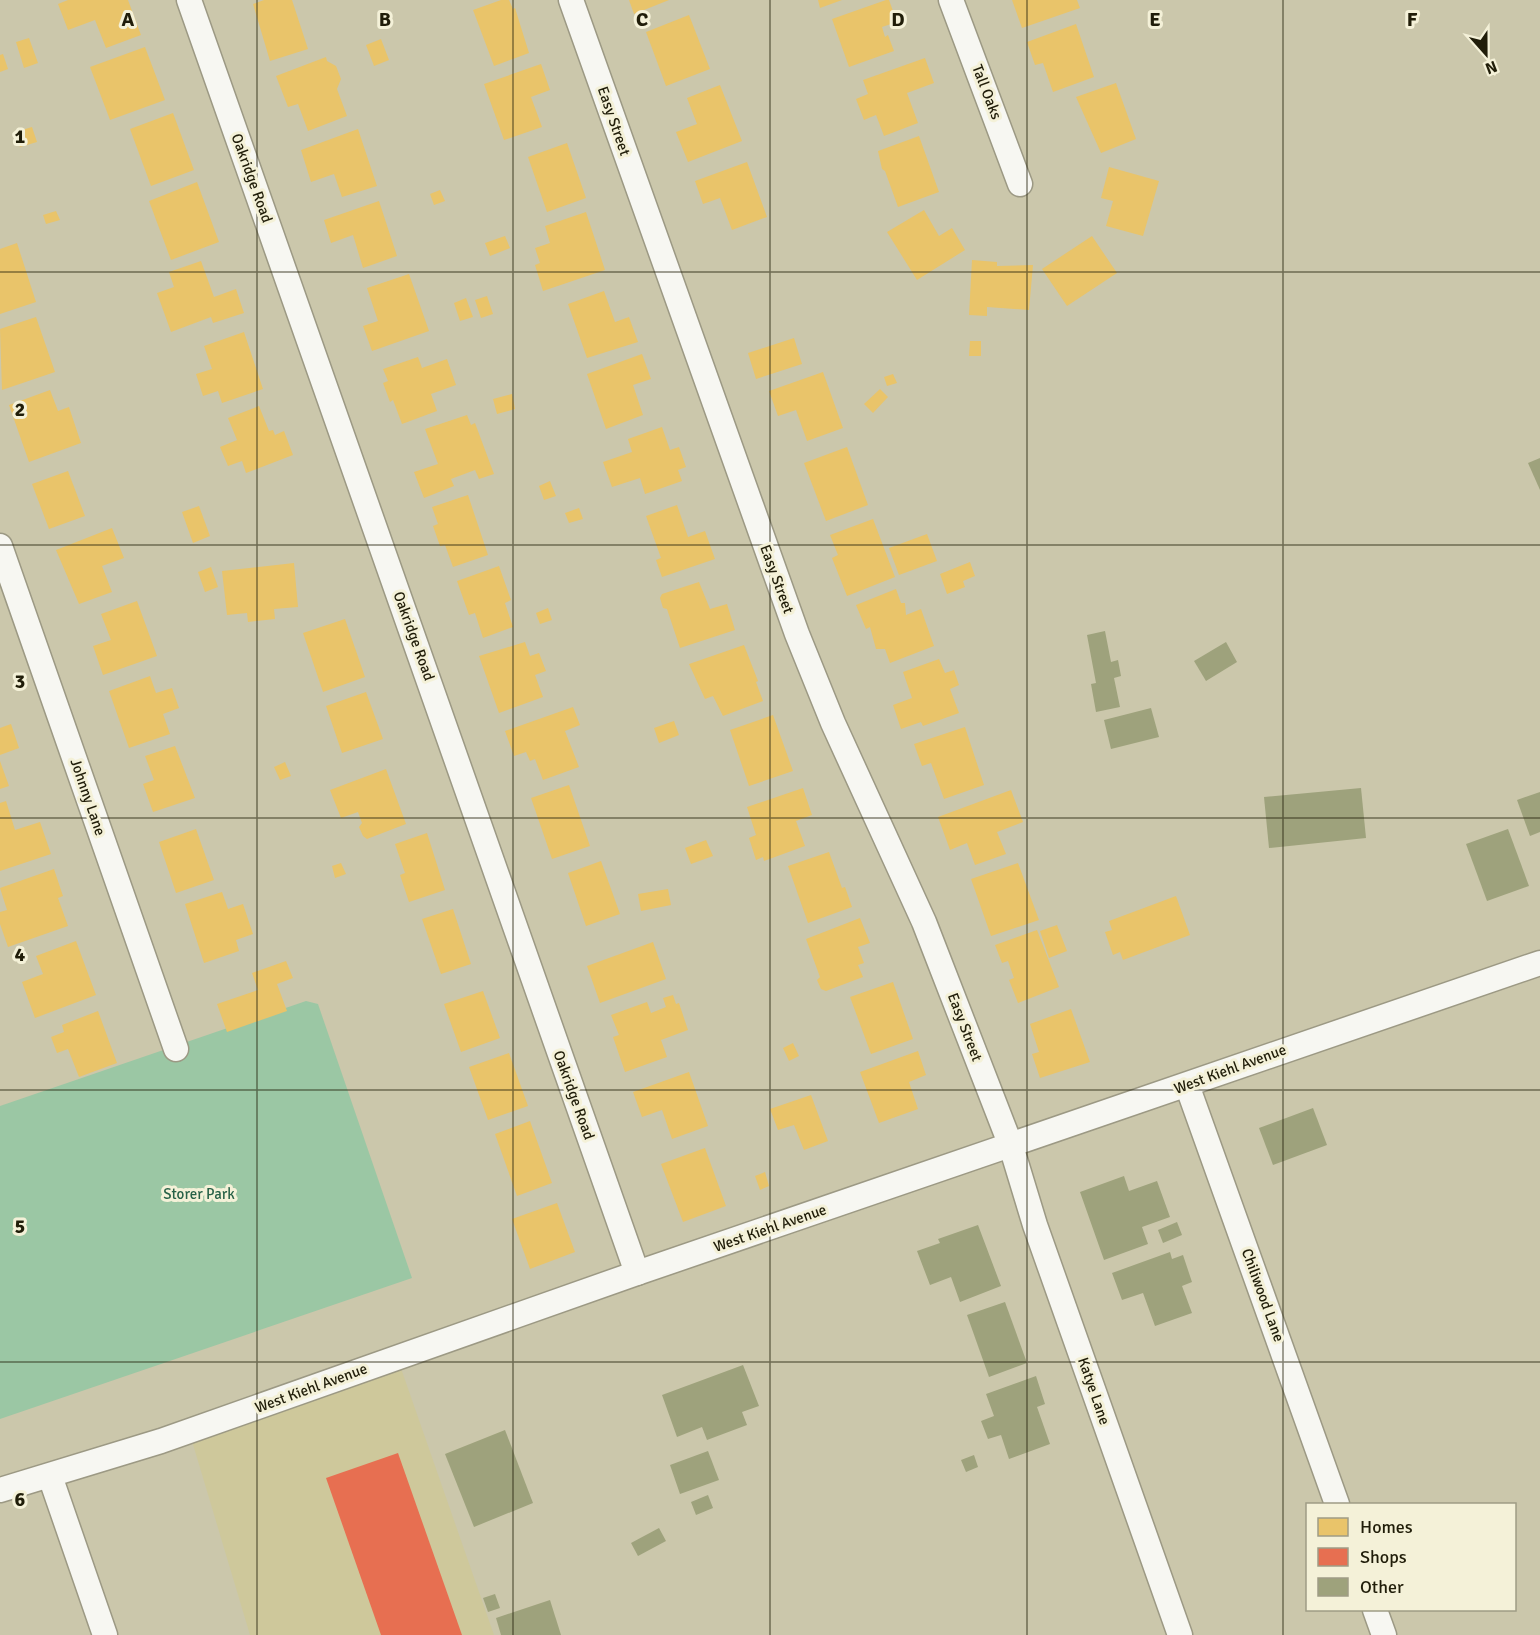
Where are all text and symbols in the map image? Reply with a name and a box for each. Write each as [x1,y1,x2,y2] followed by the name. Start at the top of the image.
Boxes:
[122,7,135,32] text: A
[379,7,391,32] text: B
[636,7,648,32] text: C
[891,7,905,32] text: D
[1149,7,1161,32] text: E
[1407,7,1418,32] text: F
[1456,24,1516,84] north arrow
[1482,56,1500,78] text: N
[968,62,1006,122] street label: Tall Oaks
[594,84,634,158] street label: Easy Street
[15,124,26,149] text: 1
[228,131,276,225] street label: Oakridge Road
[15,397,25,422] text: 2
[756,542,798,616] street label: Easy Street
[390,589,438,683] street label: Oakridge Road
[15,669,25,694] text: 3
[66,756,110,838] street label: Johnny Lane
[15,942,26,967] text: 4
[944,990,986,1064] street label: Easy Street
[1171,1040,1289,1098] street label: West Kiehl Avenue
[550,1048,598,1142] street label: Oakridge Road
[163,1185,235,1203] park label: Storer Park
[711,1200,829,1256] street label: West Kiehl Avenue
[15,1214,25,1239] text: 5
[1238,1246,1288,1344] street label: Chiliwood Lane
[1074,1355,1114,1427] street label: Katye Lane
[252,1359,370,1417] street label: West Kiehl Avenue
[15,1487,26,1512] text: 6
[1306,1503,1516,1611] legend
[1360,1516,1413,1538] text: Homes
[1360,1546,1407,1568] text: Shops
[1360,1576,1404,1598] text: Other

